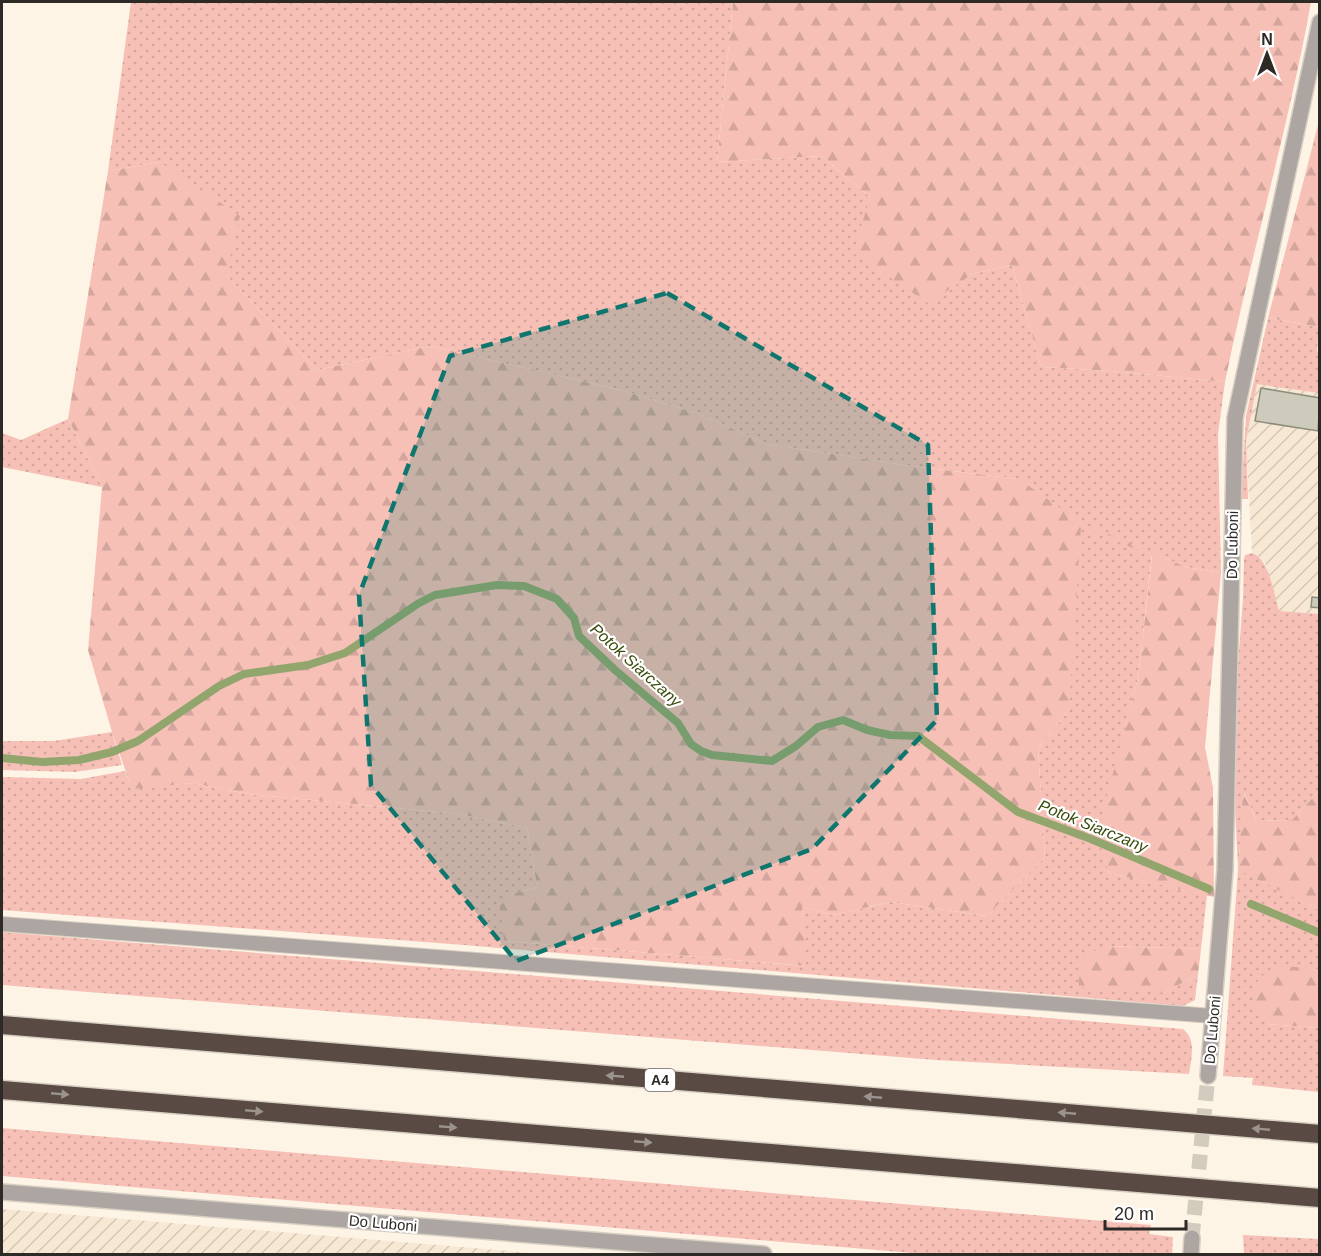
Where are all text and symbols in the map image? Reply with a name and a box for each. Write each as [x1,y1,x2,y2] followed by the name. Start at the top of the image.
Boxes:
[1237,24,1297,84] north arrow
[1261,31,1273,48] text: N
[1223,511,1241,579] street label: Do Luboni
[587,620,685,711] water label: Potok Siarczany
[1036,796,1151,856] water label: Potok Siarczany
[1201,995,1223,1065] street label: Do Luboni
[645,1069,675,1091] road number: A4
[606,1071,625,1081] one-way arrow
[50,1090,69,1099] one-way arrow
[863,1092,882,1102] one-way arrow
[245,1106,264,1116] one-way arrow
[1057,1108,1076,1117] one-way arrow
[439,1122,458,1132] one-way arrow
[1252,1124,1271,1133] one-way arrow
[633,1137,652,1147] one-way arrow
[1105,1193,1186,1231] scale bar
[1114,1204,1154,1224] text: 20 m
[348,1212,418,1234] street label: Do Luboni

